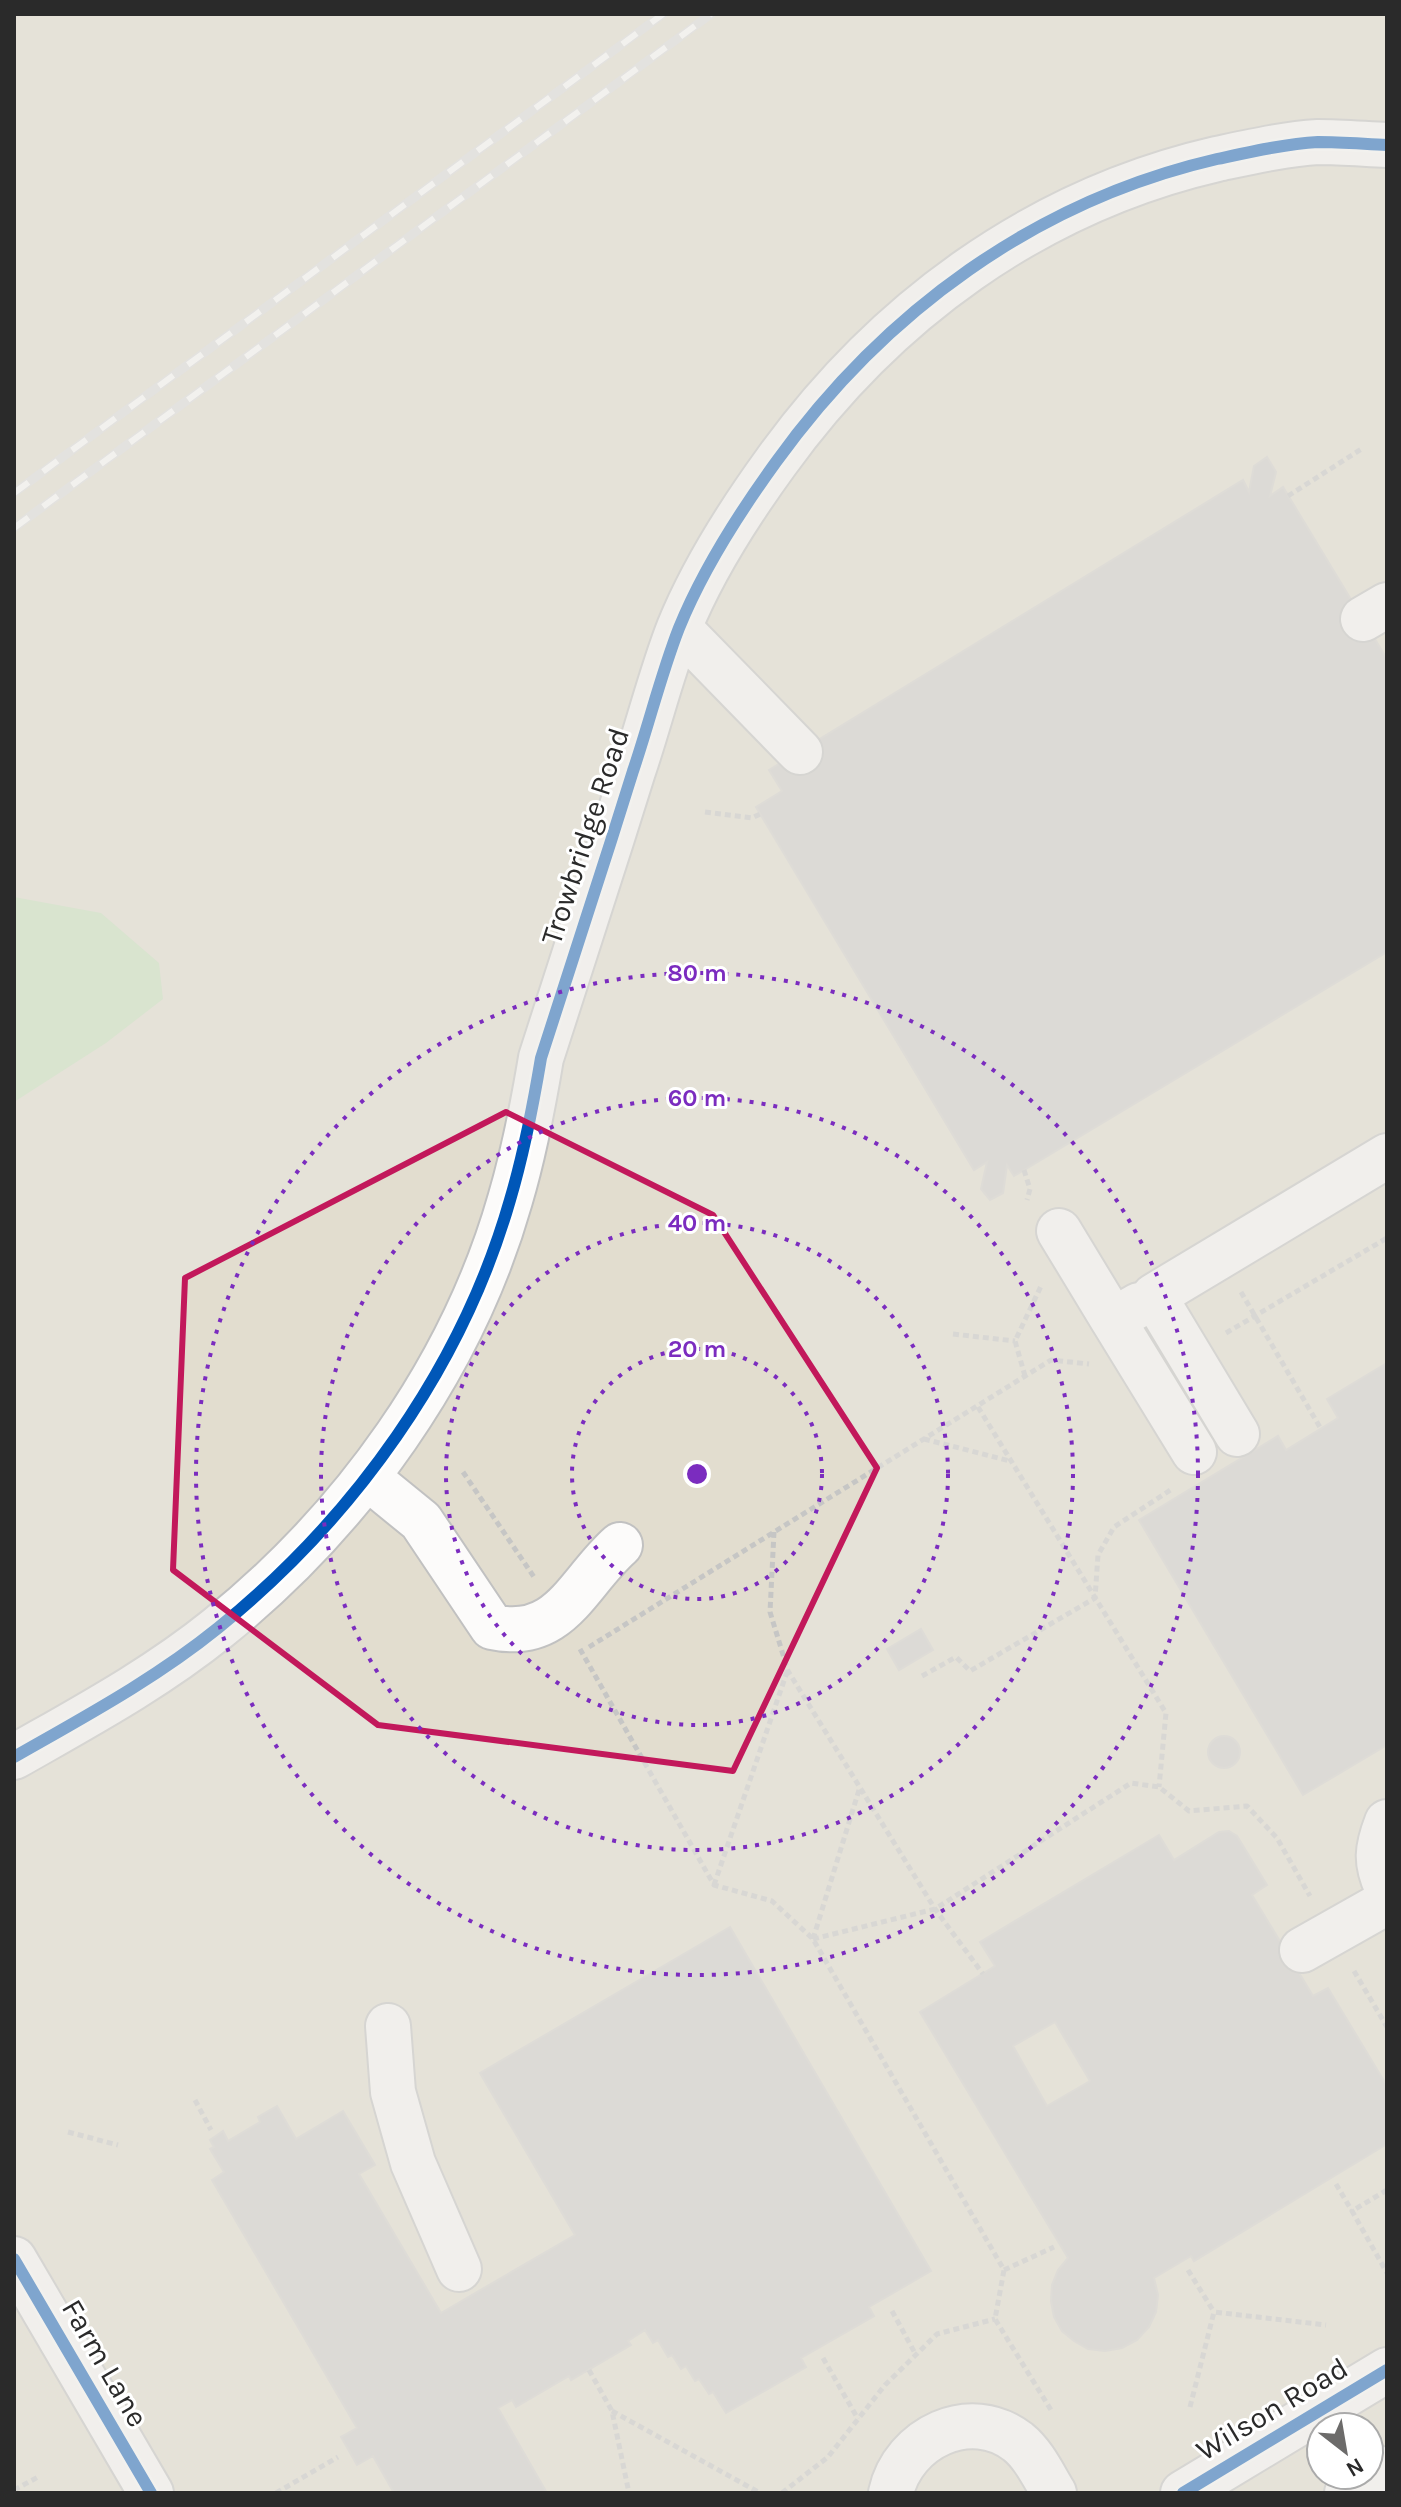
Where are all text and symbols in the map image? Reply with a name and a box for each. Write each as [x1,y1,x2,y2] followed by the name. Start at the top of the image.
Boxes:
[533,723,637,949] street label: Trowbridge Road
[667,959,727,987] text: 80 m
[668,1084,726,1112] text: 60 m
[668,1209,726,1237] text: 40 m
[668,1335,726,1363] text: 20 m
[683,1460,711,1488] centre of rings
[54,2293,156,2433] street label: Farm Lane
[1190,2350,1354,2468] street label: Wilson Road
[1305,2411,1385,2491] north arrow
[1341,2452,1368,2482] text: N

